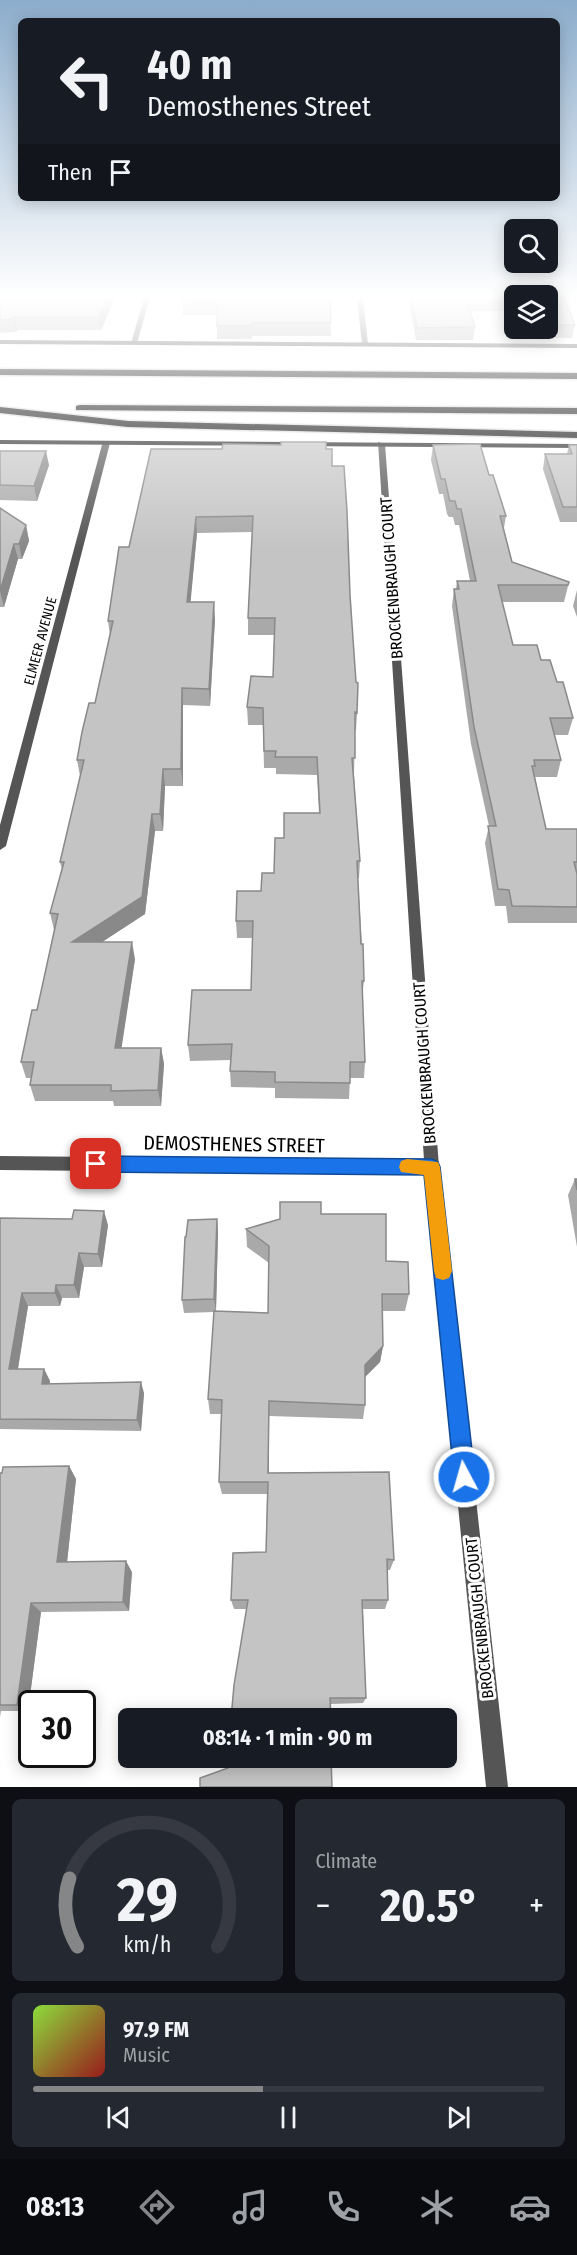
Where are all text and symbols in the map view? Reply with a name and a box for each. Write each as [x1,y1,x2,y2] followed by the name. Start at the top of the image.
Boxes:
[147,40,232,90] text: 40 m
[48,42,126,120] icon: left
[147,91,371,123] text: Demosthenes Street
[104,156,137,189] icon: arrive
[48,159,92,186] text: Then
[504,219,558,339] map controls
[504,219,558,273] button: search
[504,285,558,339] button: layers
[376,496,407,659] street label: BROCKENBRAUGH COURT
[21,595,61,687] street label: ELMEER AVENUE
[409,981,440,1144] street label: BROCKENBRAUGH COURT
[143,1130,326,1158] street label: DEMOSTHENES STREET
[70,1138,121,1189] pin
[79,1147,112,1180] icon: arrive
[432,1445,496,1509] position arrow
[462,1536,497,1700] street label: BROCKENBRAUGH COURT
[18,1690,96,1768] speed limit sign: 30
[203,1724,372,1751] text: 08:14 · 1 min · 90 m
[316,1849,377,1873] text: Climate
[116,1863,178,1938] text: 29
[380,1879,479,1933] text: 20.5°
[316,1886,330,1926] text: −
[529,1886,544,1926] text: +
[123,1932,171,1958] text: km/h
[123,2016,189,2043] text: 97.9 FM
[123,2043,170,2067] text: Music
[102,2101,135,2134] icon: previous
[272,2101,305,2134] icon: pause
[442,2101,475,2134] icon: next
[136,2186,178,2228] icon: directions
[229,2186,271,2228] icon: music
[322,2186,364,2228] icon: phone
[416,2186,458,2228] icon: climate
[509,2186,551,2228] icon: car
[26,2191,84,2223] text: 08:13

